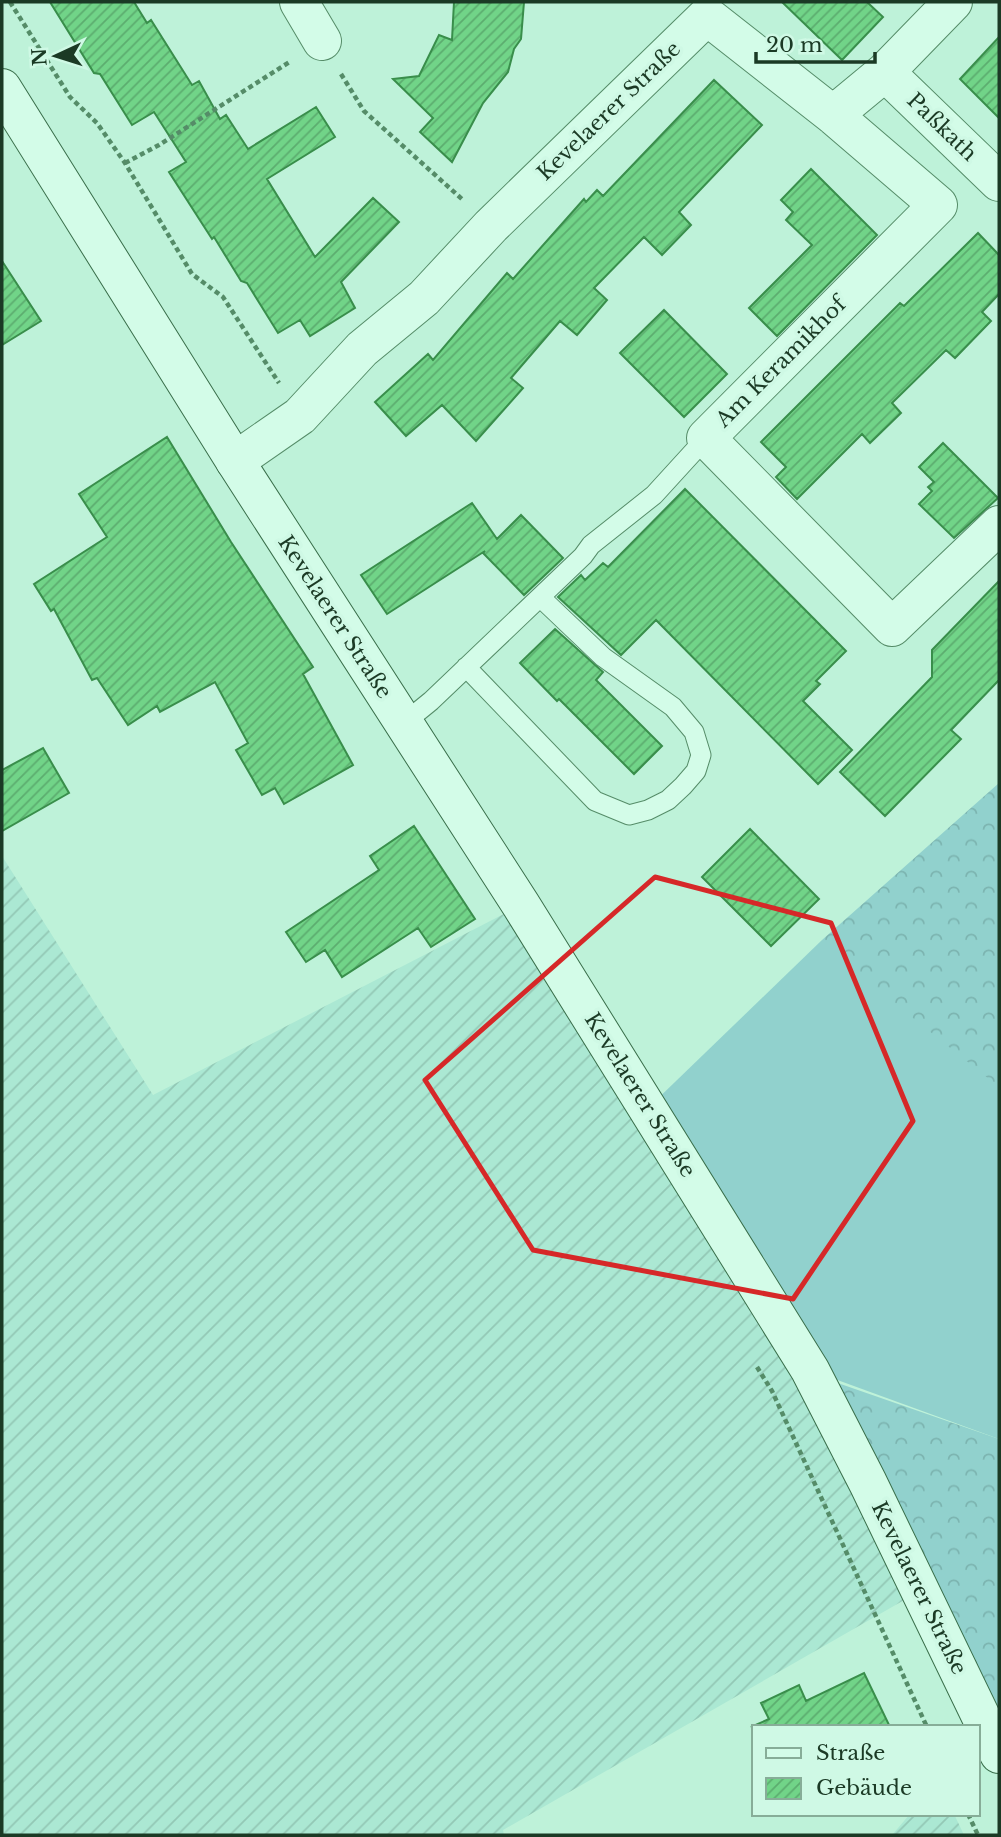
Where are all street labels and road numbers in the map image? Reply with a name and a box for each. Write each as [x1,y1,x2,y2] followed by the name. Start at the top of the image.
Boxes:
[532,36,686,186] street label: Kevelaerer Straße
[902,87,982,167] street label: Paßkath
[710,290,853,433] street label: Am Keramikhof
[273,531,397,703] street label: Kevelaerer Straße
[579,1008,701,1182] street label: Kevelaerer Straße
[866,1497,972,1679] street label: Kevelaerer Straße

